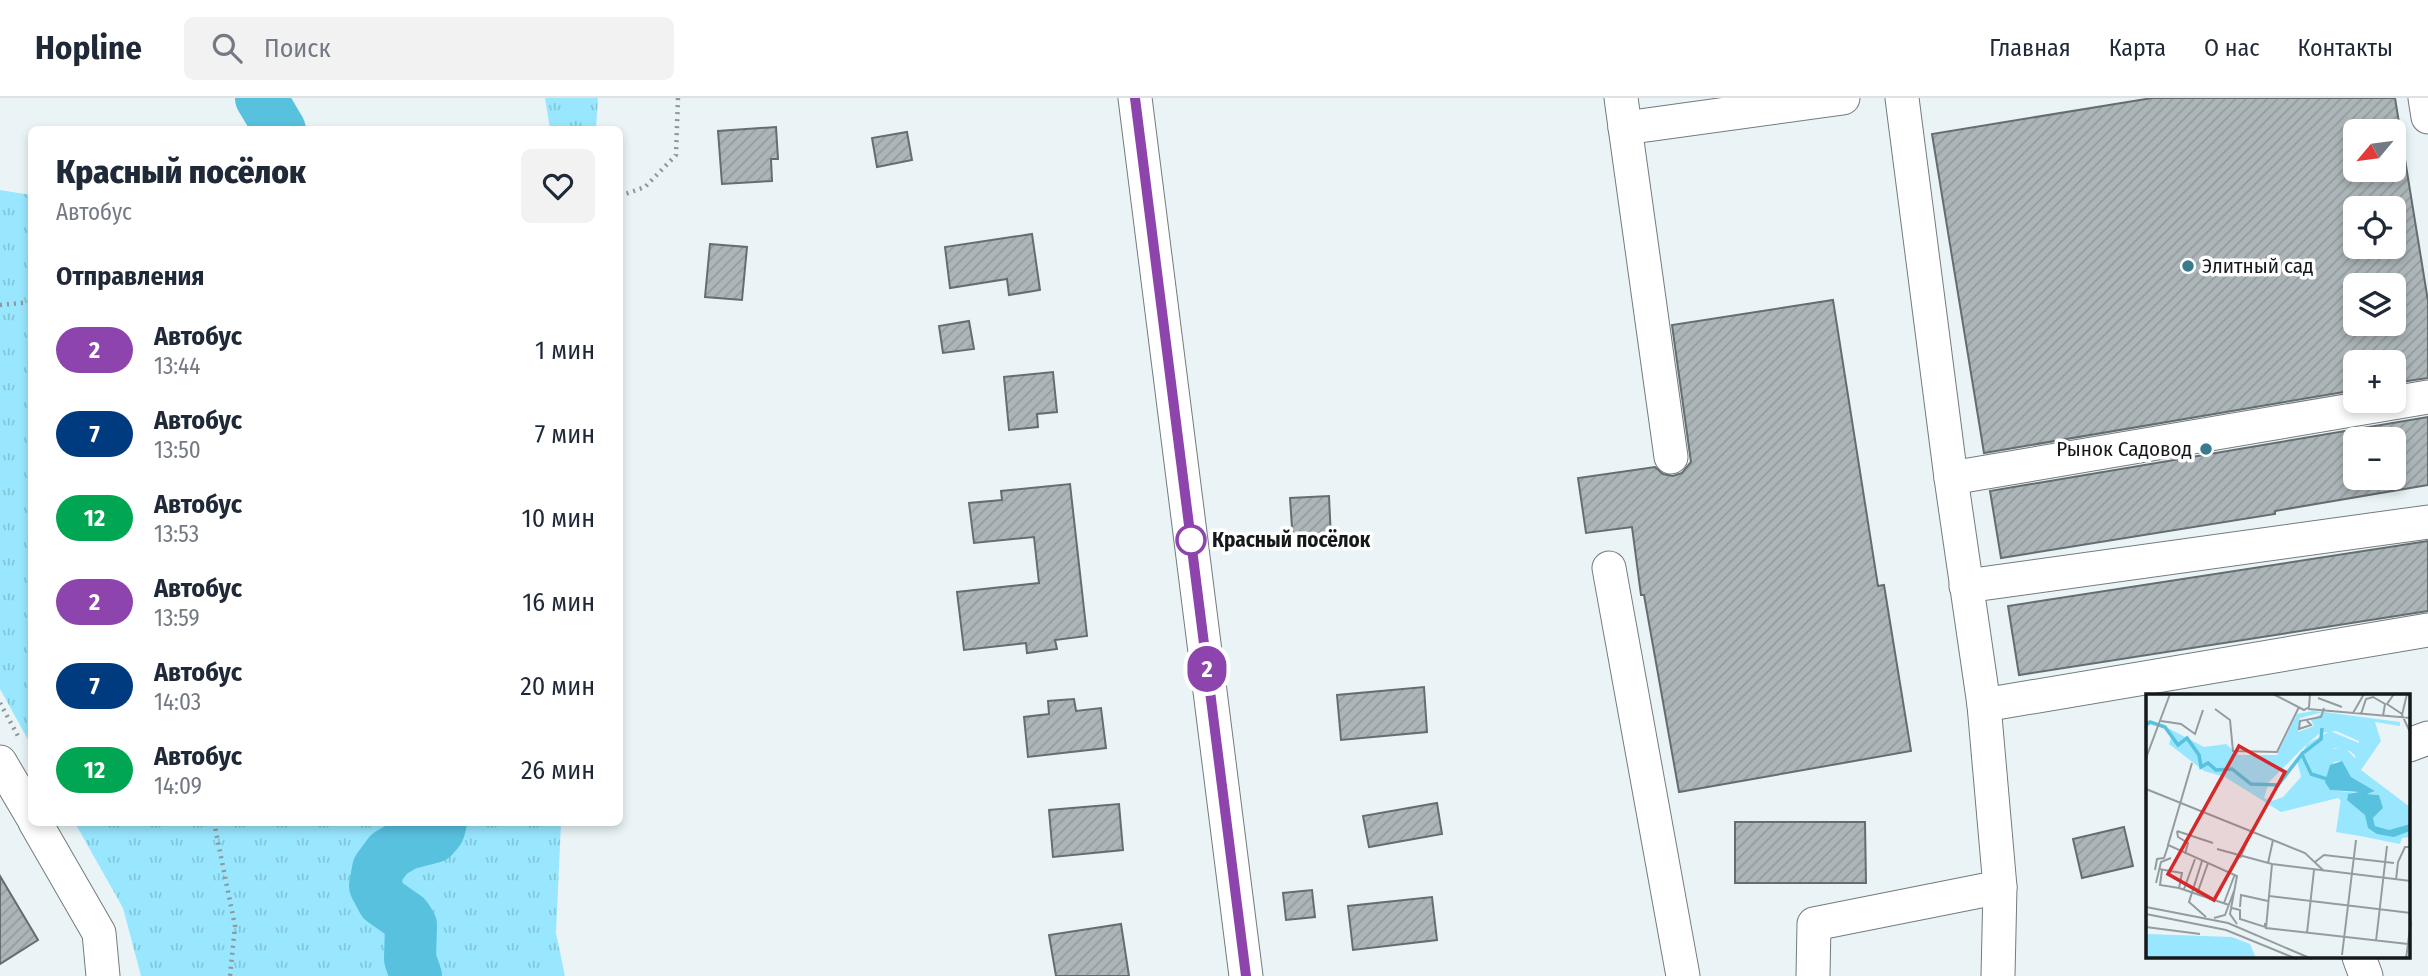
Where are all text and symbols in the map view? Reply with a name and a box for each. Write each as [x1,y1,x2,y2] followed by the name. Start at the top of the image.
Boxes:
[184,17,674,80] search box
[35,28,142,68] text: Hopline
[208,29,246,67] icon: search
[264,33,331,64] text: Поиск
[1989,34,2071,62] text: Главная
[2109,34,2166,62] text: Карта
[2204,34,2259,62] text: О нас
[2297,34,2393,62] text: Контакты
[2343,119,2406,182] north arrow
[2343,119,2406,490] map controls
[521,149,595,223] button: heart
[56,152,306,192] text: Красный посёлок
[2343,196,2406,259] button: locate
[56,198,132,226] text: Автобус
[2202,253,2314,279] place label: Элитный сад
[2180,258,2196,274] marker: Элитный сад
[56,261,205,292] text: Отправления
[2343,273,2406,336] button: layers
[154,321,242,352] text: Автобус
[535,335,595,366] text: 1 мин
[89,336,100,364] text: 2
[2343,350,2406,413] button: +
[154,352,200,380] text: 13:44
[154,405,242,436] text: Автобус
[535,419,595,450] text: 7 мин
[89,420,100,448] text: 7
[2343,427,2406,490] button: −
[154,436,201,464] text: 13:50
[2056,436,2192,462] place label: Рынок Садовод
[2198,441,2214,457] marker: Рынок Садовод
[154,489,242,520] text: Автобус
[522,503,595,534] text: 10 мин
[84,504,105,532] text: 12
[154,520,199,548] text: 13:53
[1176,525,1206,555] marker: Красный посёлок
[1212,527,1371,553] place label: Красный посёлок
[154,573,242,604] text: Автобус
[522,587,595,618] text: 16 мин
[89,588,100,616] text: 2
[154,604,200,632] text: 13:59
[1184,646,1230,692] line badge: 2
[1201,655,1213,683] text: 2
[154,657,242,688] text: Автобус
[520,671,595,702] text: 20 мин
[89,672,100,700] text: 7
[154,688,201,716] text: 14:03
[2146,694,2410,958] inset map
[154,741,242,772] text: Автобус
[521,755,595,786] text: 26 мин
[84,756,105,784] text: 12
[154,772,202,800] text: 14:09

